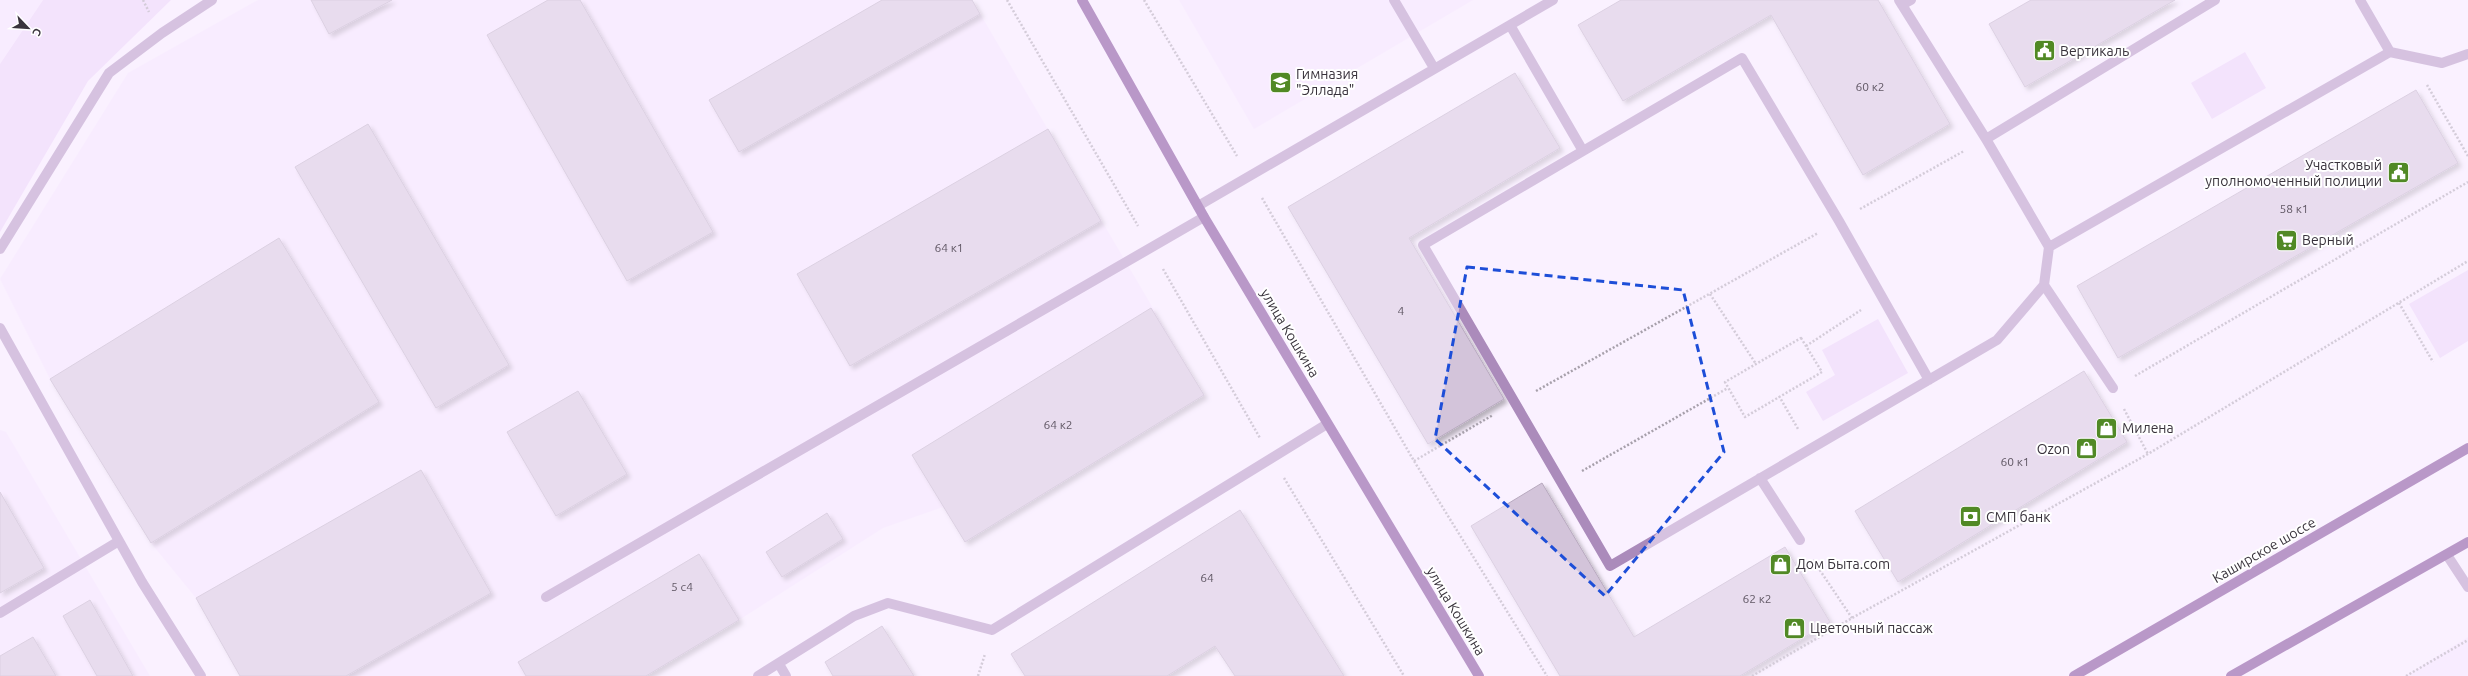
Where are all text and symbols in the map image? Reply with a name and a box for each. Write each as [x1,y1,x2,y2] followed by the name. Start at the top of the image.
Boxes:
[8,8,48,48] north arrow
[30,27,44,38] text: С
[2032,38,2058,64] public building icon: Вертикаль
[2060,43,2129,59] place label: Вертикаль
[1296,66,1358,98] place label: Гимназия "Эллада"
[1268,69,1294,95] school or university icon: Гимназия "Эллада"
[1855,80,1885,93] house number: 60 к2
[2205,157,2382,189] place label: Участковый уполномоченный полиции
[2385,160,2411,186] public building icon: Участковый уполномоченный полиции
[2279,202,2309,215] house number: 58 к1
[2273,227,2299,253] supermarket icon: Верный
[2302,232,2354,248] place label: Верный
[934,241,964,254] house number: 64 к1
[1257,286,1323,380] street label: улица Кошкина
[1398,304,1405,317] house number: 4
[2093,415,2119,441] shop icon: Милена
[1043,418,1073,431] house number: 64 к2
[2122,420,2174,436] place label: Милена
[2073,436,2099,462] shop icon: Ozon
[2037,441,2070,457] place label: Ozon
[2000,455,2030,468] house number: 60 к1
[1957,504,1983,530] bank icon: СМП банк
[1986,509,2050,525] place label: СМП банк
[2210,514,2318,586] street label: Каширское шоссе
[1768,551,1794,577] shop icon: Дом Быта.com
[1796,556,1890,572] place label: Дом Быта.com
[1423,564,1489,658] street label: улица Кошкина
[1200,571,1214,584] house number: 64
[671,580,693,593] house number: 5 с4
[1742,592,1772,605] house number: 62 к2
[1782,615,1808,641] shop icon: Цветочный пассаж
[1810,620,1934,636] place label: Цветочный пассаж

